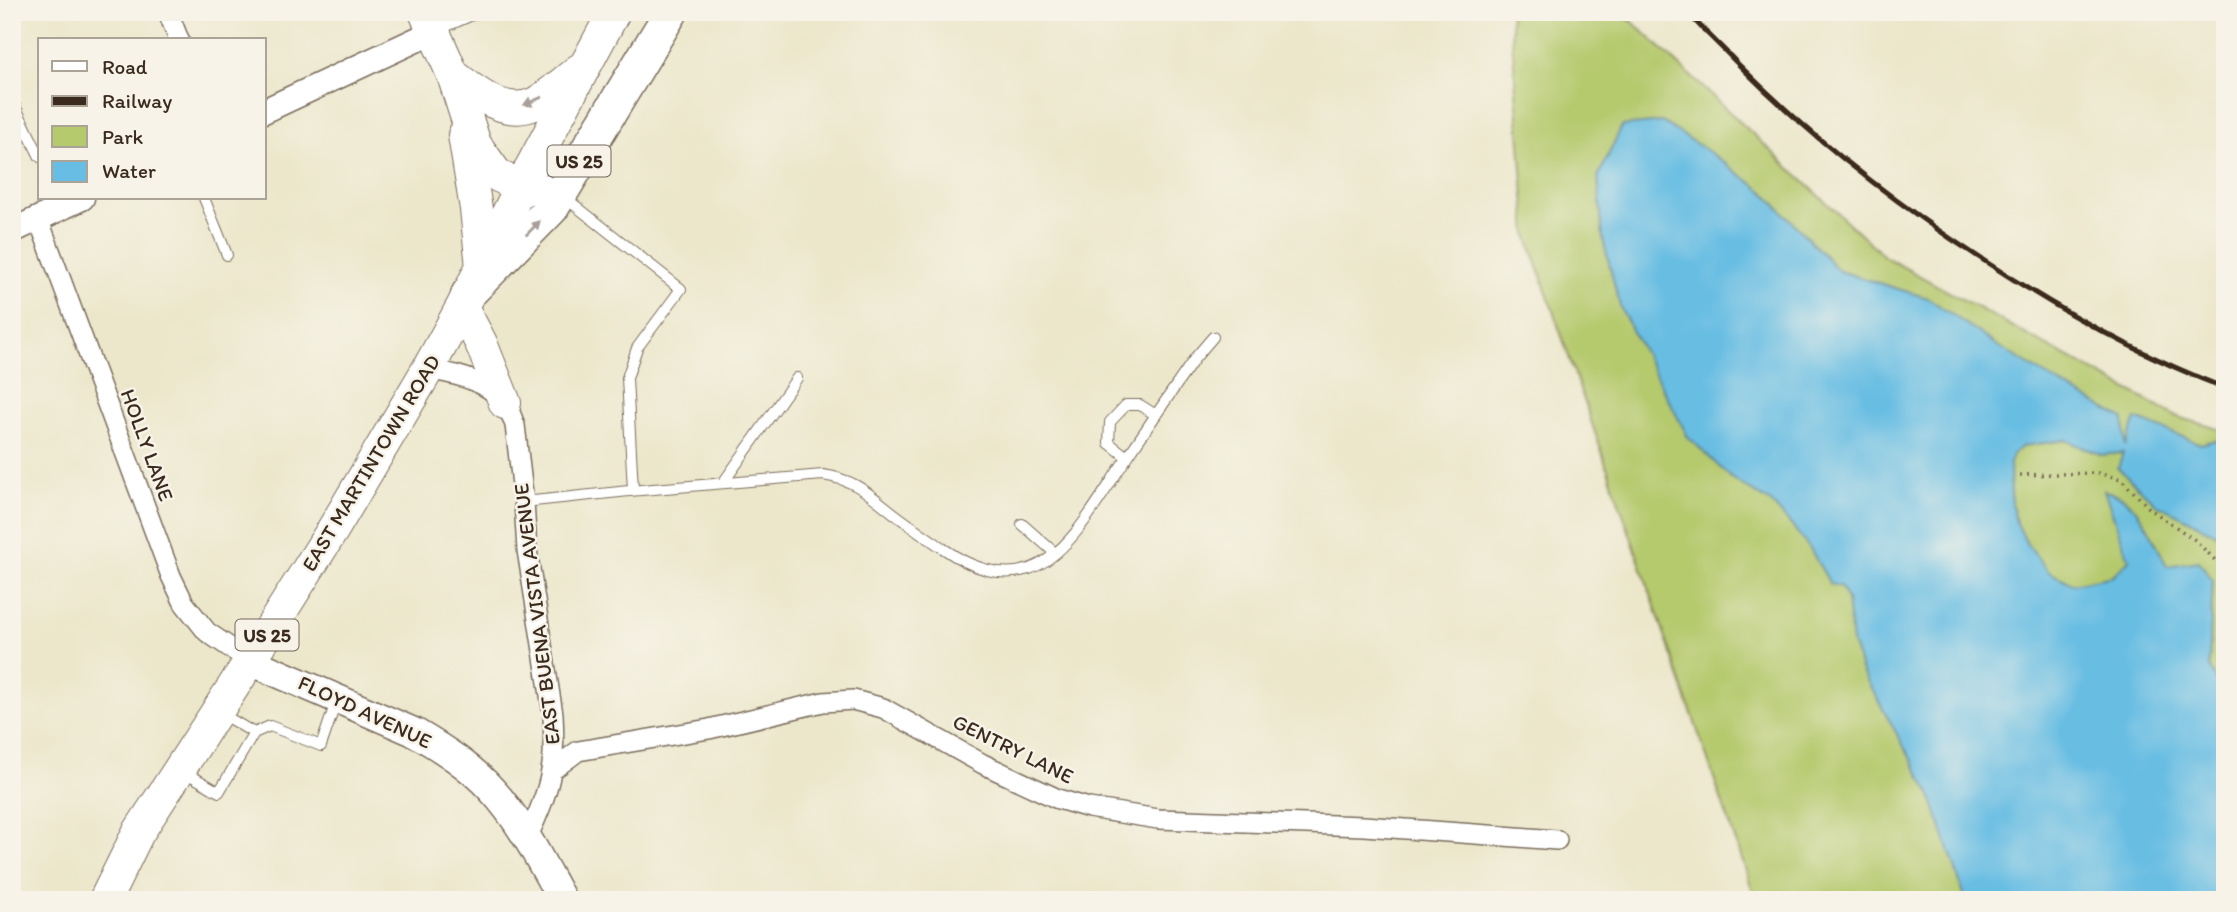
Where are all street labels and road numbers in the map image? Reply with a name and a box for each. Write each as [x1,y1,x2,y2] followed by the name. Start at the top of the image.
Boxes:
[548,146,610,176] road number: US 25
[296,350,445,575] street label: EAST MARTINTOWN ROAD
[116,385,179,504] street label: HOLLY LANE
[508,482,565,746] street label: EAST BUENA VISTA AVENUE
[236,620,298,650] road number: US 25
[294,670,436,754] street label: FLOYD AVENUE
[949,709,1078,789] street label: GENTRY LANE

